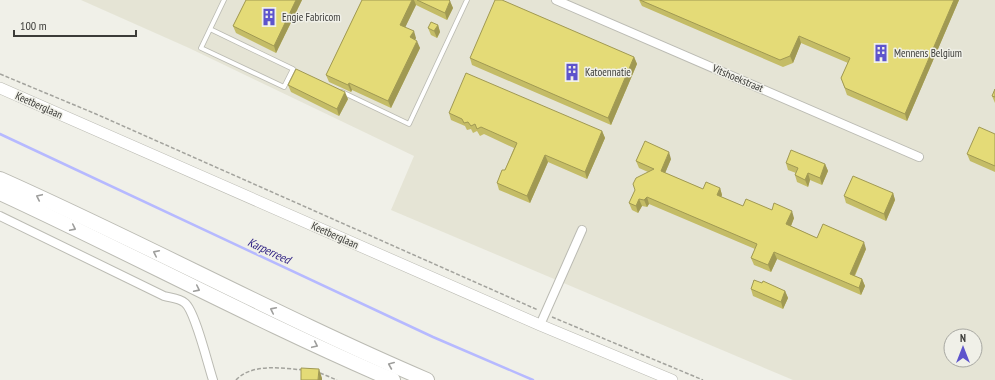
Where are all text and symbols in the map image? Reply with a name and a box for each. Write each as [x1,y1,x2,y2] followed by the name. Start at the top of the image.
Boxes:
[259,7,279,27] building icon: Engie Fabricom
[282,10,340,24] place label: Engie Fabricom
[14,12,136,38] scale bar
[20,18,47,33] text: 100 m
[871,43,891,63] building icon: Mennens Belgium
[894,46,962,60] place label: Mennens Belgium
[709,61,766,95] street label: Vitshoekstraat
[562,62,582,82] building icon: Katoennatie
[585,65,631,79] place label: Katoennatie
[13,88,65,122] street label: Keetberglaan
[36,194,43,202] one-way arrow
[309,218,361,252] street label: Keetberglaan
[69,223,77,231] one-way arrow
[245,234,295,268] water label: Karperreed
[153,250,161,258] one-way arrow
[193,284,201,292] one-way arrow
[270,307,277,315] one-way arrow
[943,328,983,368] north arrow
[960,331,966,345] text: N
[310,340,318,348] one-way arrow
[388,361,395,369] one-way arrow

